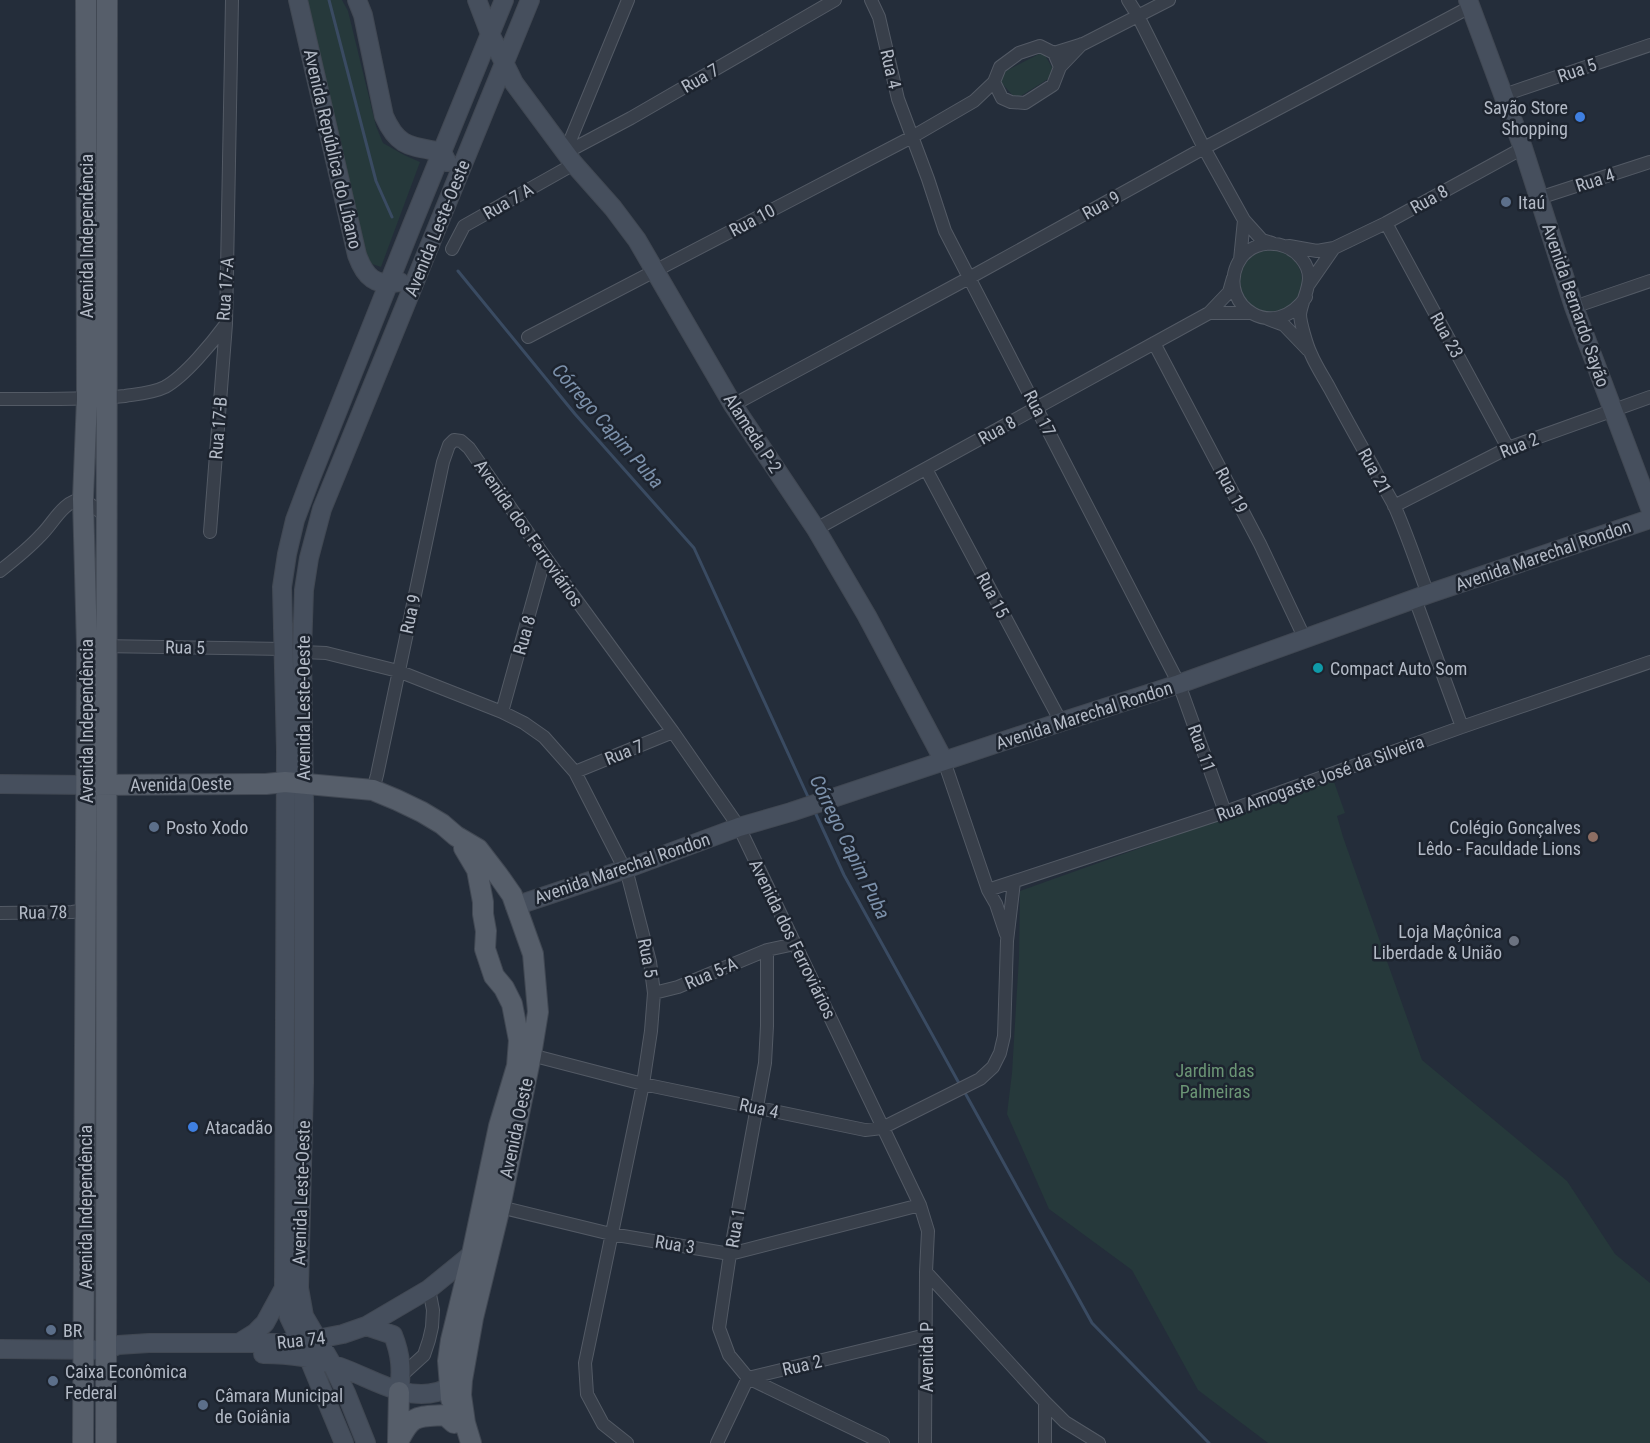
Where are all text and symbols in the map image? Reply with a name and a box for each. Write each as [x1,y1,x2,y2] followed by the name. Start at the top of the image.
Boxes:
[300,47,366,251] street label: Avenida República do Líbano
[876,47,906,91] street label: Rua 4
[1555,54,1599,86] street label: Rua 5
[677,59,723,97] street label: Rua 7
[1484,97,1568,139] place label: Sayão Store Shopping
[1573,110,1587,124] marker: Sayão Store Shopping
[76,154,97,318] street label: Avenida Independência
[400,157,474,299] street label: Avenida Leste-Oeste
[1573,164,1617,196] street label: Rua 4
[479,178,537,224] street label: Rua 7 A
[1406,180,1452,218] street label: Rua 8
[1078,186,1124,224] street label: Rua 9
[1518,192,1545,213] place label: Itaú
[1499,195,1513,209] marker: Itaú
[726,199,778,241] street label: Rua 10
[1538,220,1614,390] street label: Avenida Bernardo Sayão
[212,256,238,321] street label: Rua 17-A
[1426,309,1468,361] street label: Rua 23
[547,359,669,493] water label: Córrego Capim Puba
[1020,387,1060,440] street label: Rua 17
[720,389,786,477] street label: Alameda P-2
[205,396,231,460] street label: Rua 17-B
[974,411,1020,449] street label: Rua 8
[1497,428,1542,462] street label: Rua 2
[1354,445,1396,497] street label: Rua 21
[470,455,588,611] street label: Avenida dos Ferroviários
[1211,464,1253,516] street label: Rua 19
[1452,515,1634,595] street label: Avenida Marechal Rondon
[972,569,1014,622] street label: Rua 15
[396,592,424,636] street label: Rua 9
[508,613,540,657] street label: Rua 8
[293,635,314,781] street label: Avenida Leste-Oeste
[165,636,205,658] street label: Rua 5
[76,639,97,803] street label: Avenida Independência
[1330,658,1467,679] place label: Compact Auto Som
[1311,661,1325,675] marker: Compact Auto Som
[993,677,1175,753] street label: Avenida Marechal Rondon
[1184,721,1220,775] street label: Rua 11
[1213,731,1427,825] street label: Rua Amogaste José da Silveira
[602,735,647,769] street label: Rua 7
[805,771,895,923] water label: Córrego Capim Puba
[130,773,232,795] street label: Avenida Oeste
[166,817,248,838] place label: Posto Xodo
[1417,817,1581,859] place label: Colégio Gonçalves Lêdo - Faculdade Lions
[147,820,161,834] marker: Posto Xodo
[531,828,713,908] street label: Avenida Marechal Rondon
[1586,830,1600,844] marker: Colégio Gonçalves Lêdo - Faculdade Lions
[745,856,841,1022] street label: Avenida dos Ferroviários
[18,901,68,923] street label: Rua 78
[1373,921,1502,963] place label: Loja Maçônica Liberdade & União
[1507,934,1521,948] marker: Loja Maçônica Liberdade & União
[634,936,662,980] street label: Rua 5
[682,952,741,993] street label: Rua 5-A
[1175,1060,1255,1102] park label: Jardim das Palmeiras
[495,1076,537,1180] street label: Avenida Oeste
[737,1094,781,1122] street label: Rua 4
[205,1117,273,1138] place label: Atacadão
[186,1120,200,1134] marker: Atacadão
[288,1120,314,1266] street label: Avenida Leste-Oeste
[75,1125,96,1289] street label: Avenida Independência
[721,1207,749,1249] street label: Rua 1
[654,1231,696,1257] street label: Rua 3
[63,1320,83,1341] place label: BR
[916,1322,937,1392] street label: Avenida P
[44,1323,58,1337] marker: BR
[276,1327,326,1353] street label: Rua 74
[780,1350,824,1380] street label: Rua 2
[65,1361,187,1403] place label: Caixa Econômica Federal
[46,1374,60,1388] marker: Caixa Econômica Federal
[215,1385,343,1427] place label: Câmara Municipal de Goiânia
[196,1398,210,1412] marker: Câmara Municipal de Goiânia

